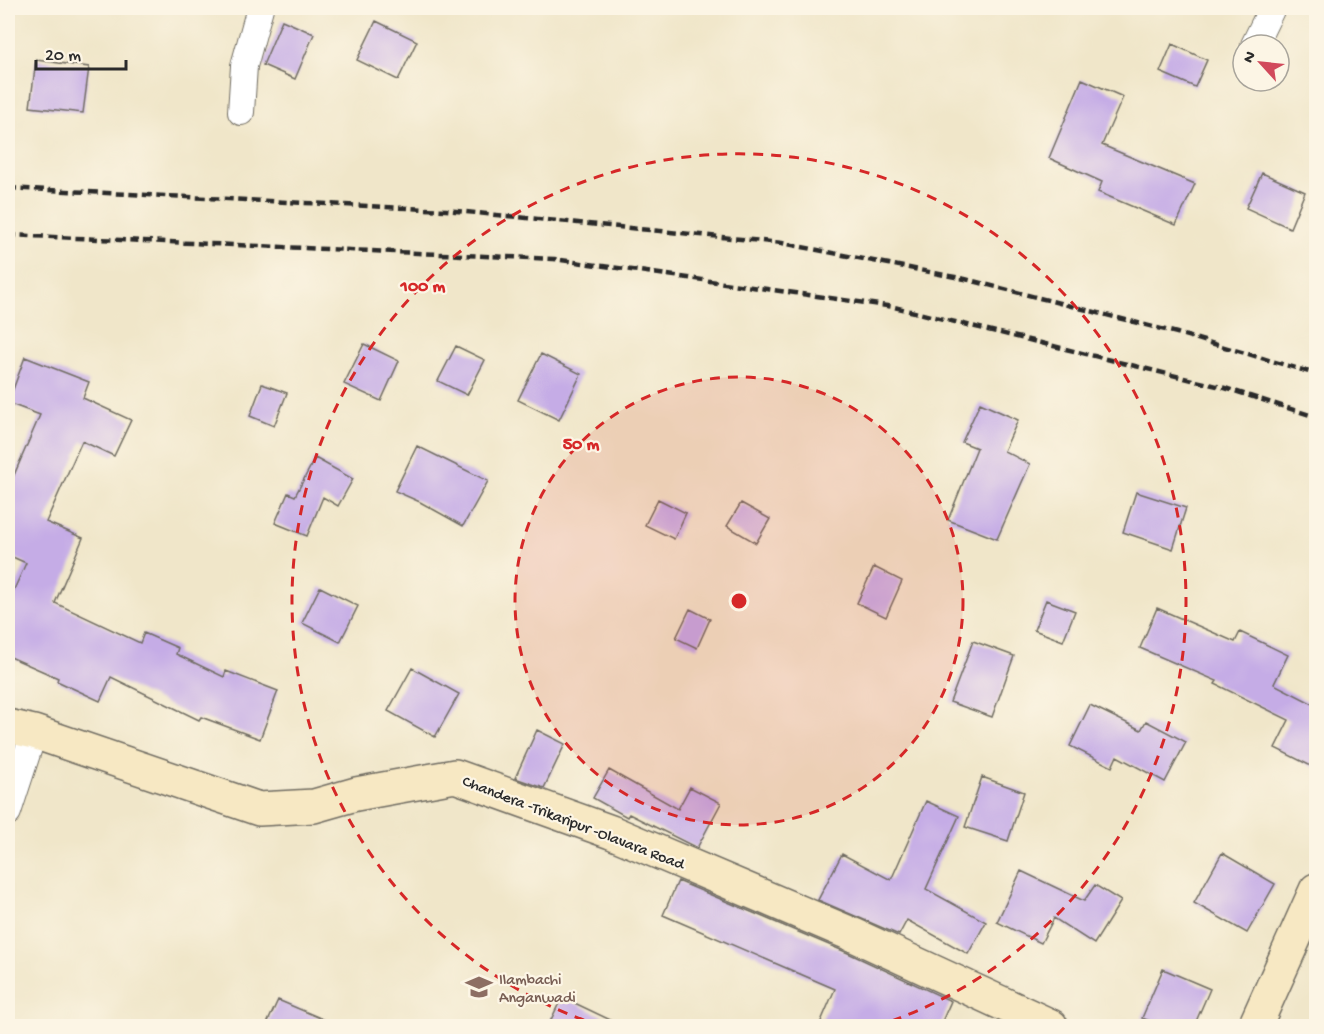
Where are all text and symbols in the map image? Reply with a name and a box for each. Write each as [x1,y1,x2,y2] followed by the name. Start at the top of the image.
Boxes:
[36,33,126,71] scale bar
[1231,33,1291,93] north arrow
[45,46,81,67] text: 20 m
[1240,48,1262,67] text: N
[400,277,446,298] text: 100 m
[563,435,600,456] text: 50 m
[729,591,749,611] centre of rings
[459,773,688,876] street label: Chandera -Trikaripur -Olavara Road
[464,972,494,1002] school or university icon: Ilambachi Anganwadi
[499,972,576,1009] place label: Ilambachi Anganwadi

